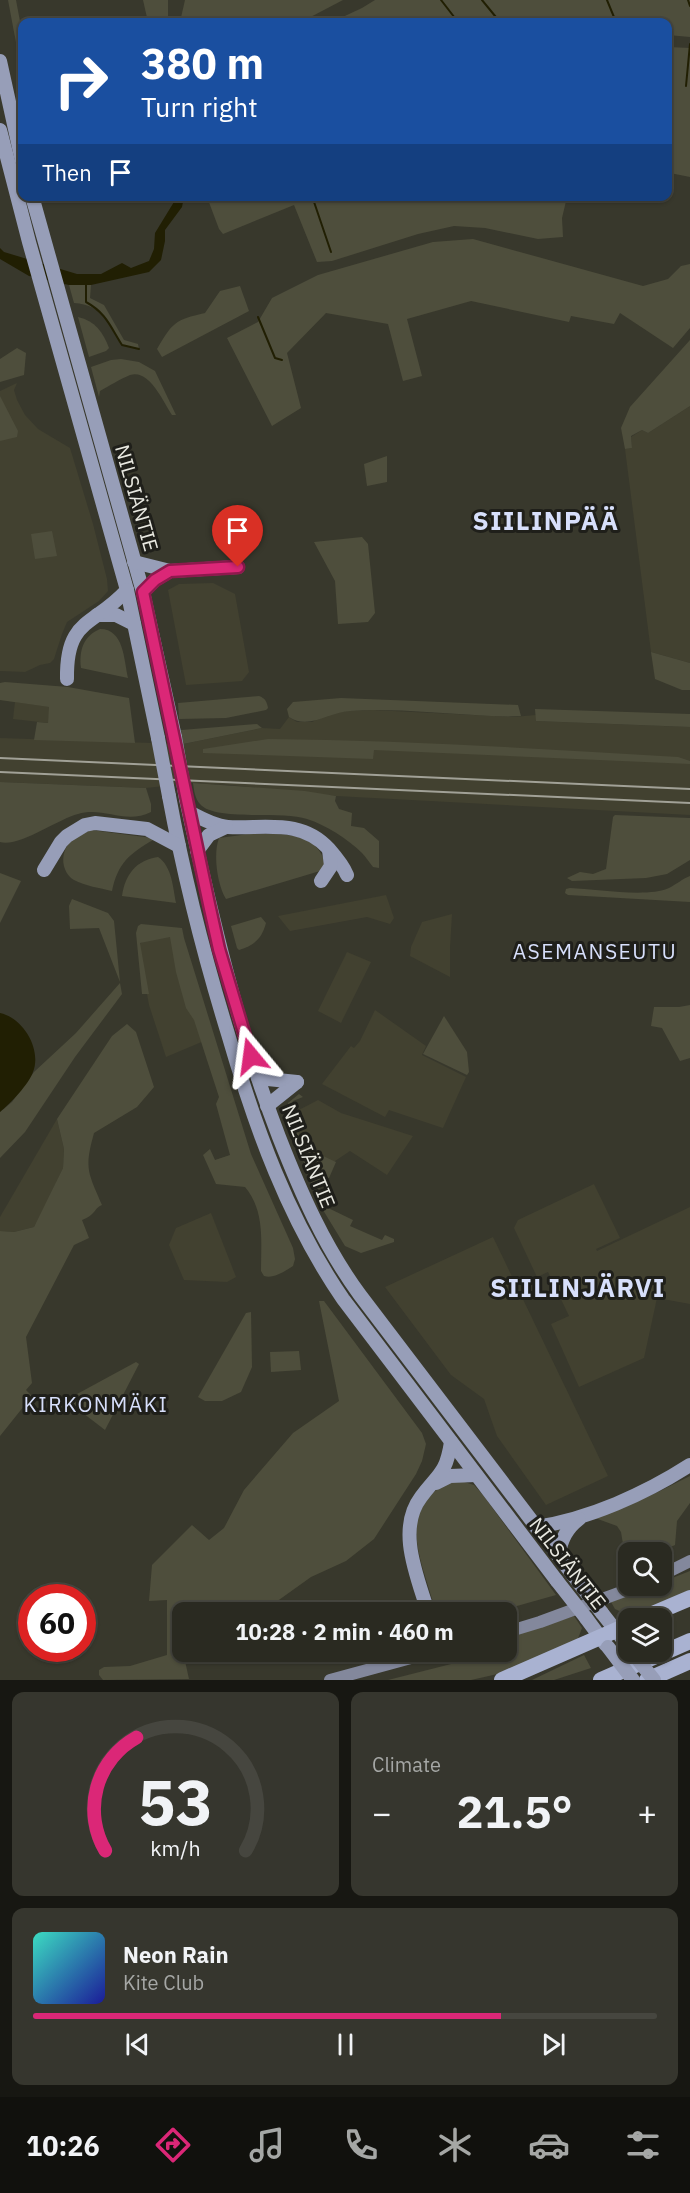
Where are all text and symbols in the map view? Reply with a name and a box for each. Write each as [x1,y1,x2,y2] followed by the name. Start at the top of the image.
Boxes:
[141,36,264,91] text: 380 m
[42,42,120,120] icon: right
[141,89,258,124] text: Turn right
[104,156,137,189] icon: arrive
[42,158,92,187] text: Then
[109,442,165,554] street label: NILSIÄNTIE
[472,503,620,537] district label: SIILINPÄÄ
[212,505,263,567] pin
[221,514,254,547] icon: arrive
[513,937,677,965] district label: ASEMANSEUTU
[219,1024,283,1088] position arrow
[276,1100,342,1212] street label: NILSIÄNTIE
[490,1270,666,1304] district label: SIILINJÄRVI
[24,1390,168,1418] district label: KIRKONMÄKI
[524,1511,612,1615] street label: NILSIÄNTIE
[618,1542,672,1662] map controls
[618,1542,672,1596] button: search
[18,1584,96,1662] speed limit sign: 60
[618,1608,672,1662] button: layers
[235,1617,454,1646] text: 10:28 · 2 min · 460 m
[372,1751,441,1778] text: Climate
[138,1761,213,1842] text: 53
[456,1782,573,1840] text: 21.5°
[372,1791,392,1834] text: −
[637,1791,657,1834] text: +
[150,1834,201,1862] text: km/h
[123,1940,229,1969] text: Neon Rain
[123,1969,204,1996] text: Kite Club
[121,2028,154,2061] icon: previous
[329,2028,362,2061] icon: pause
[537,2028,570,2061] icon: next
[152,2124,194,2166] icon: directions
[246,2124,288,2166] icon: music
[340,2124,382,2166] icon: phone
[434,2124,476,2166] icon: climate
[528,2124,570,2166] icon: car
[622,2124,664,2166] icon: filters
[26,2128,100,2163] text: 10:26

